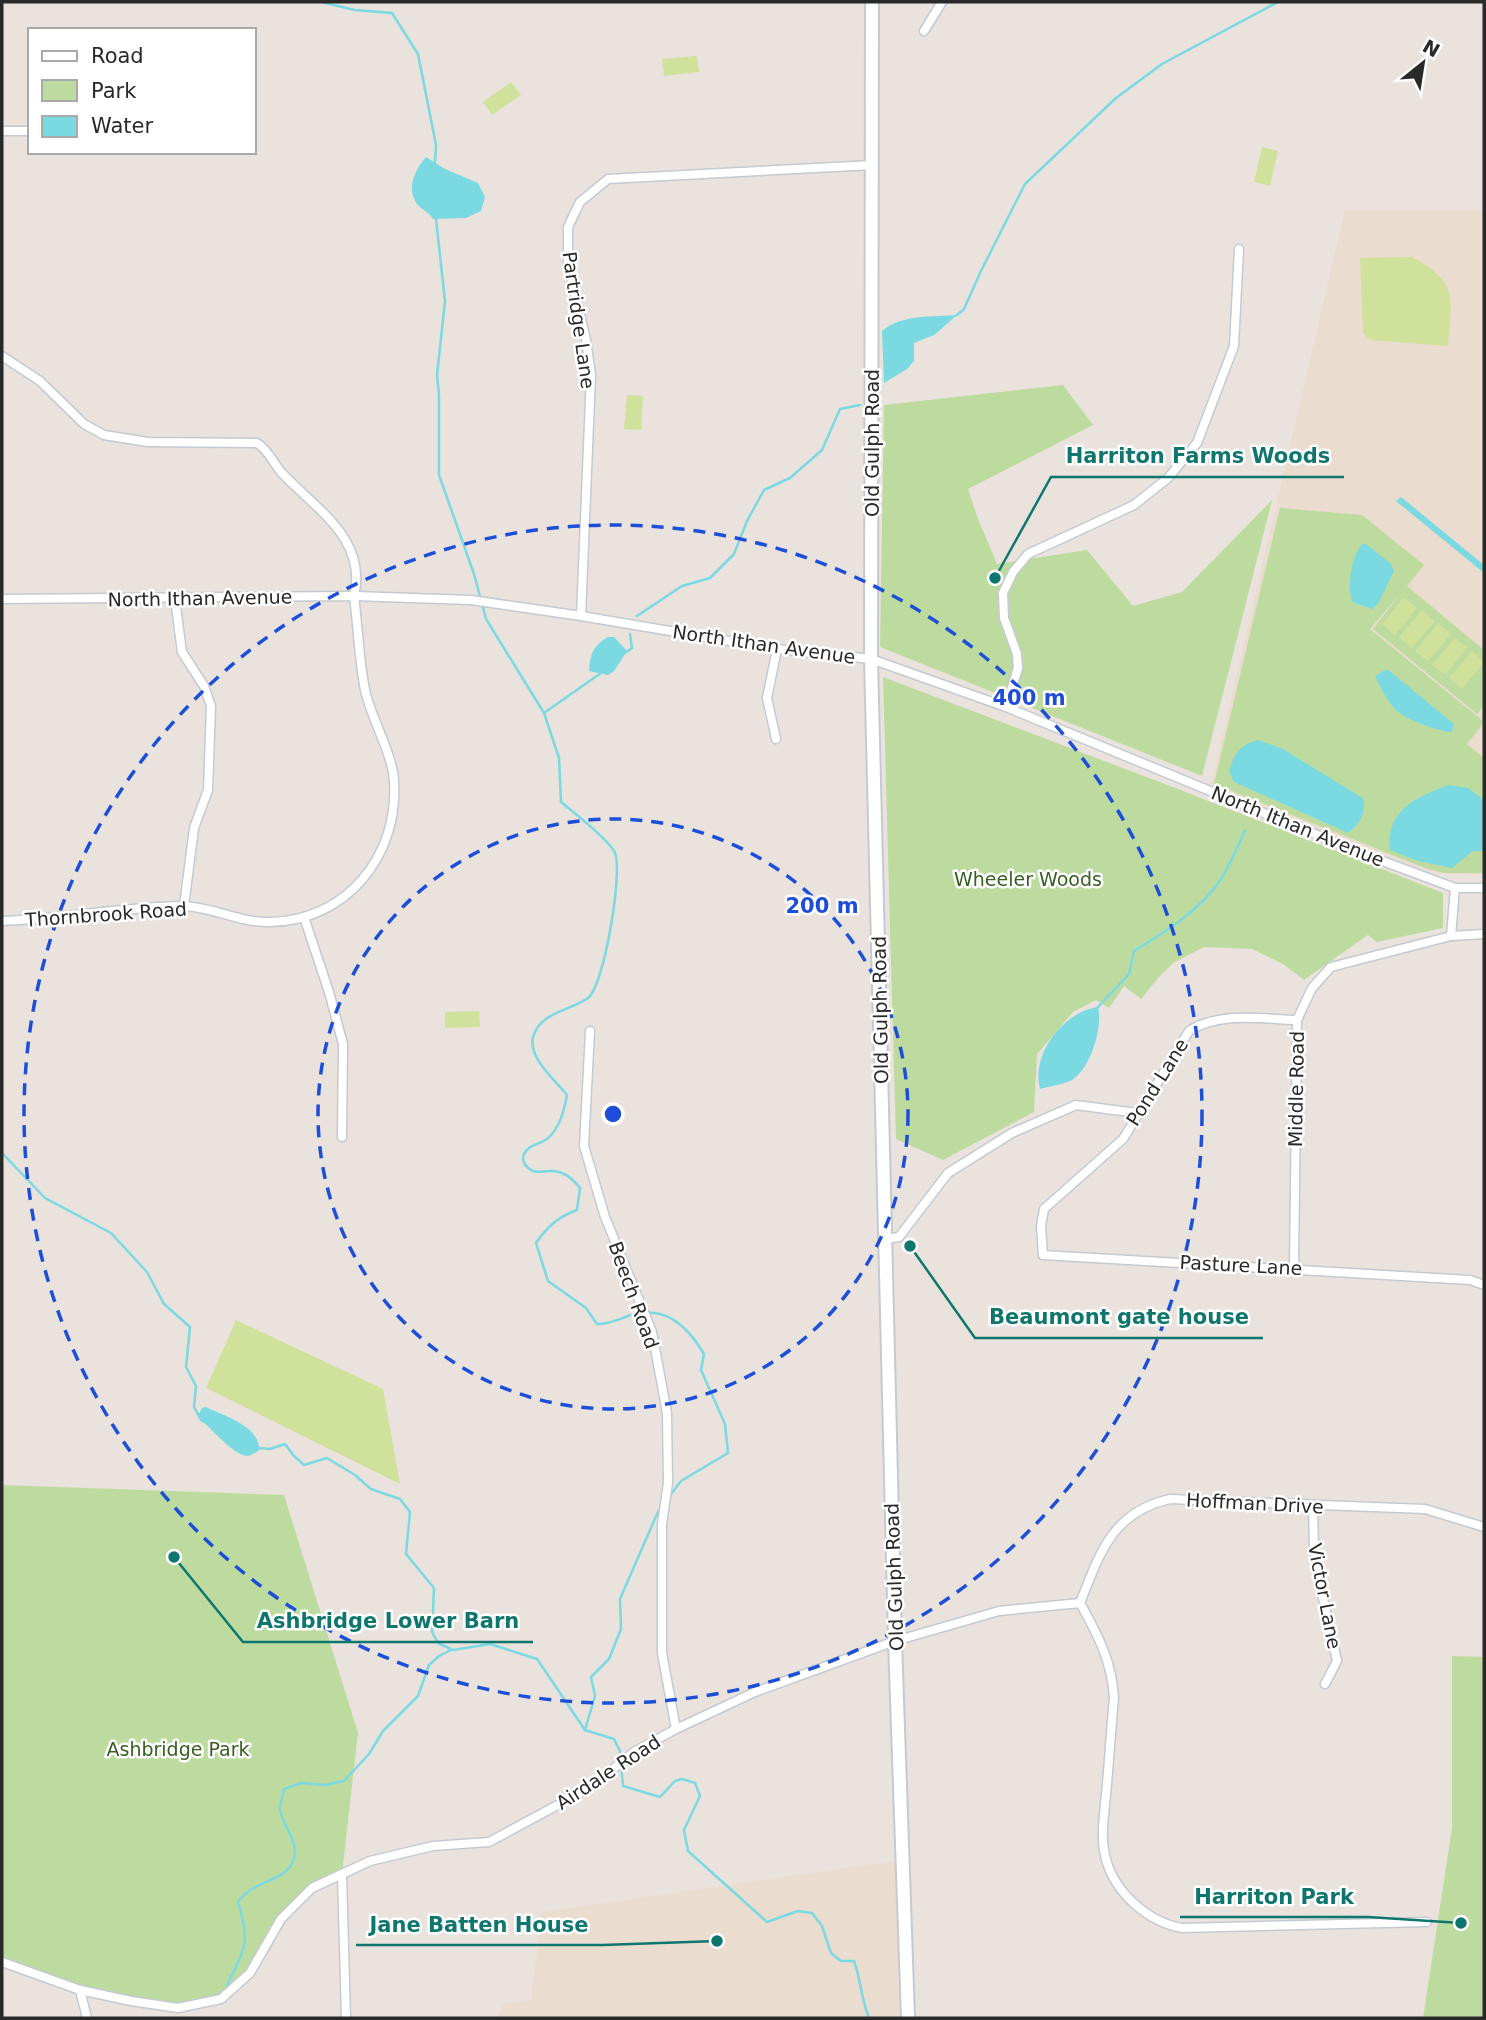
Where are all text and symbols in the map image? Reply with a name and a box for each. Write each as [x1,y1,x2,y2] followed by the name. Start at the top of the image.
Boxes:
[28,28,256,154] legend
[1388,28,1458,98] north arrow
[1419,35,1444,62] text: N
[91,44,144,68] text: Road
[91,79,137,103] text: Park
[91,114,153,138] text: Water
[558,250,600,390] street label: Partridge Lane
[861,369,883,517] street label: Old Gulph Road
[1051,435,1344,477] callout: Harriton Farms Woods
[1066,444,1330,468] text: Harriton Farms Woods
[108,585,292,611] street label: North Ithan Avenue
[671,620,857,668] street label: North Ithan Avenue
[992,686,1066,710] text: 400 m
[1208,781,1388,871] street label: North Ithan Avenue
[954,868,1102,890] park label: Wheeler Woods
[785,894,859,918] text: 200 m
[23,897,188,931] street label: Thornbrook Road
[868,936,892,1084] street label: Old Gulph Road
[1284,1031,1308,1147] street label: Middle Road
[1122,1034,1192,1130] street label: Pond Lane
[601,1102,625,1126] centre of rings
[604,1238,664,1352] street label: Beech Road
[1179,1251,1303,1279] street label: Pasture Lane
[975,1296,1263,1338] callout: Beaumont gate house
[989,1305,1249,1329] text: Beaumont gate house
[1186,1488,1324,1518] street label: Hoffman Drive
[880,1503,908,1651] street label: Old Gulph Road
[1304,1541,1346,1651] street label: Victor Lane
[243,1600,533,1642] callout: Ashbridge Lower Barn
[257,1609,519,1633] text: Ashbridge Lower Barn
[552,1730,664,1814] street label: Airdale Road
[106,1738,250,1760] park label: Ashbridge Park
[1180,1875,1368,1917] callout: Harriton Park
[1194,1885,1355,1909] text: Harriton Park
[356,1903,603,1945] callout: Jane Batten House
[368,1913,588,1937] text: Jane Batten House

